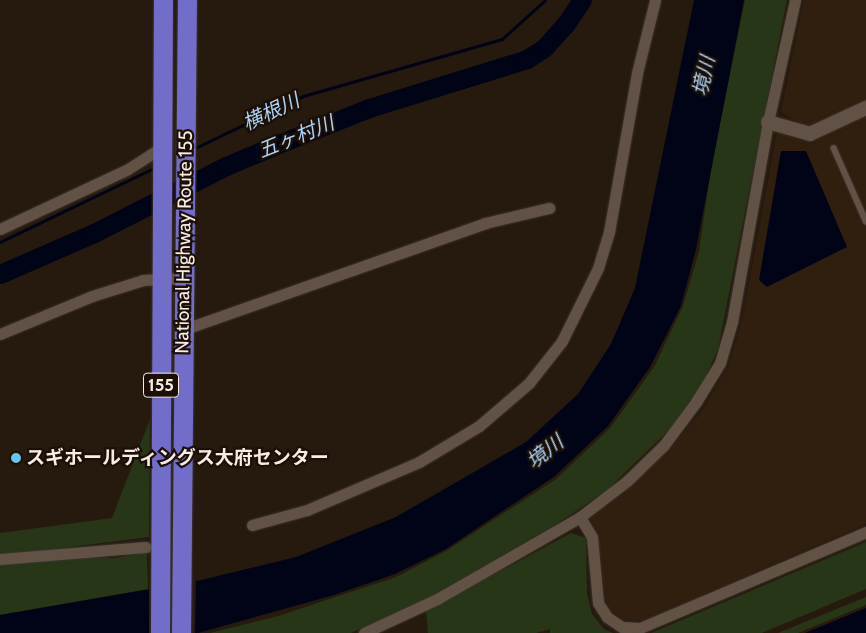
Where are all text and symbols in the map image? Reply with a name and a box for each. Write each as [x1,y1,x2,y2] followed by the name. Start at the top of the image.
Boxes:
[688,54,720,98] water label: 境川
[239,88,303,136] water label: 横根川
[254,111,338,163] water label: 五ヶ村川
[171,130,197,354] street label: National Highway Route 155
[142,370,180,400] road number: 155
[522,430,568,474] water label: 境川
[26,447,330,469] place label: スギホールディングス大府センター
[10,452,22,464] marker: スギホールディングス大府センター

